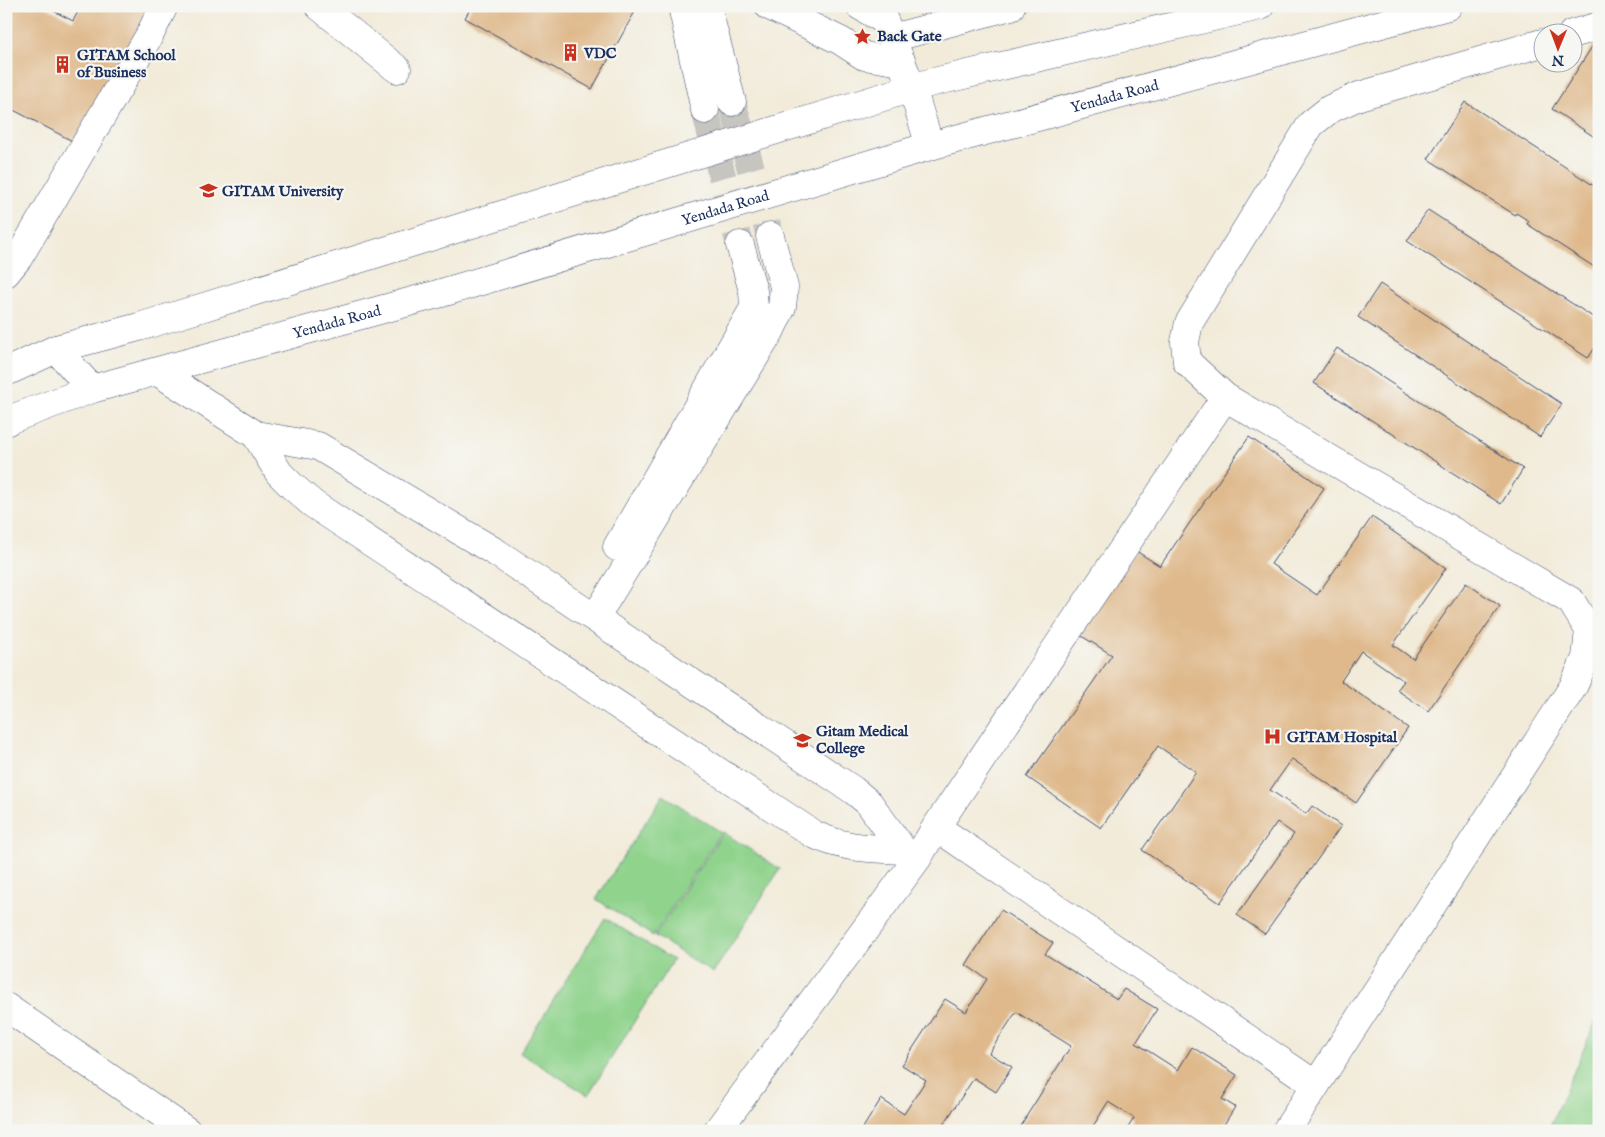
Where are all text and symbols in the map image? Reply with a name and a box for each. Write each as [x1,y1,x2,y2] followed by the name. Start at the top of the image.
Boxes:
[1532,22,1582,72] north arrow
[853,26,873,46] place icon: Back Gate
[877,27,942,46] place label: Back Gate
[560,43,580,63] building icon: VDC
[583,44,617,63] place label: VDC
[77,46,177,82] place label: GITAM School of Business
[1552,51,1565,69] text: N
[53,54,73,74] building icon: GITAM School of Business
[1068,75,1162,117] street label: Yendada Road
[198,181,218,201] school or university icon: GITAM University
[222,182,344,201] place label: GITAM University
[679,185,772,230] street label: Yendada Road
[291,300,384,343] street label: Yendada Road
[816,722,909,758] place label: Gitam Medical College
[1263,727,1283,747] hospital icon: GITAM Hospital
[1287,728,1398,747] place label: GITAM Hospital
[792,730,812,750] school or university icon: Gitam Medical College

